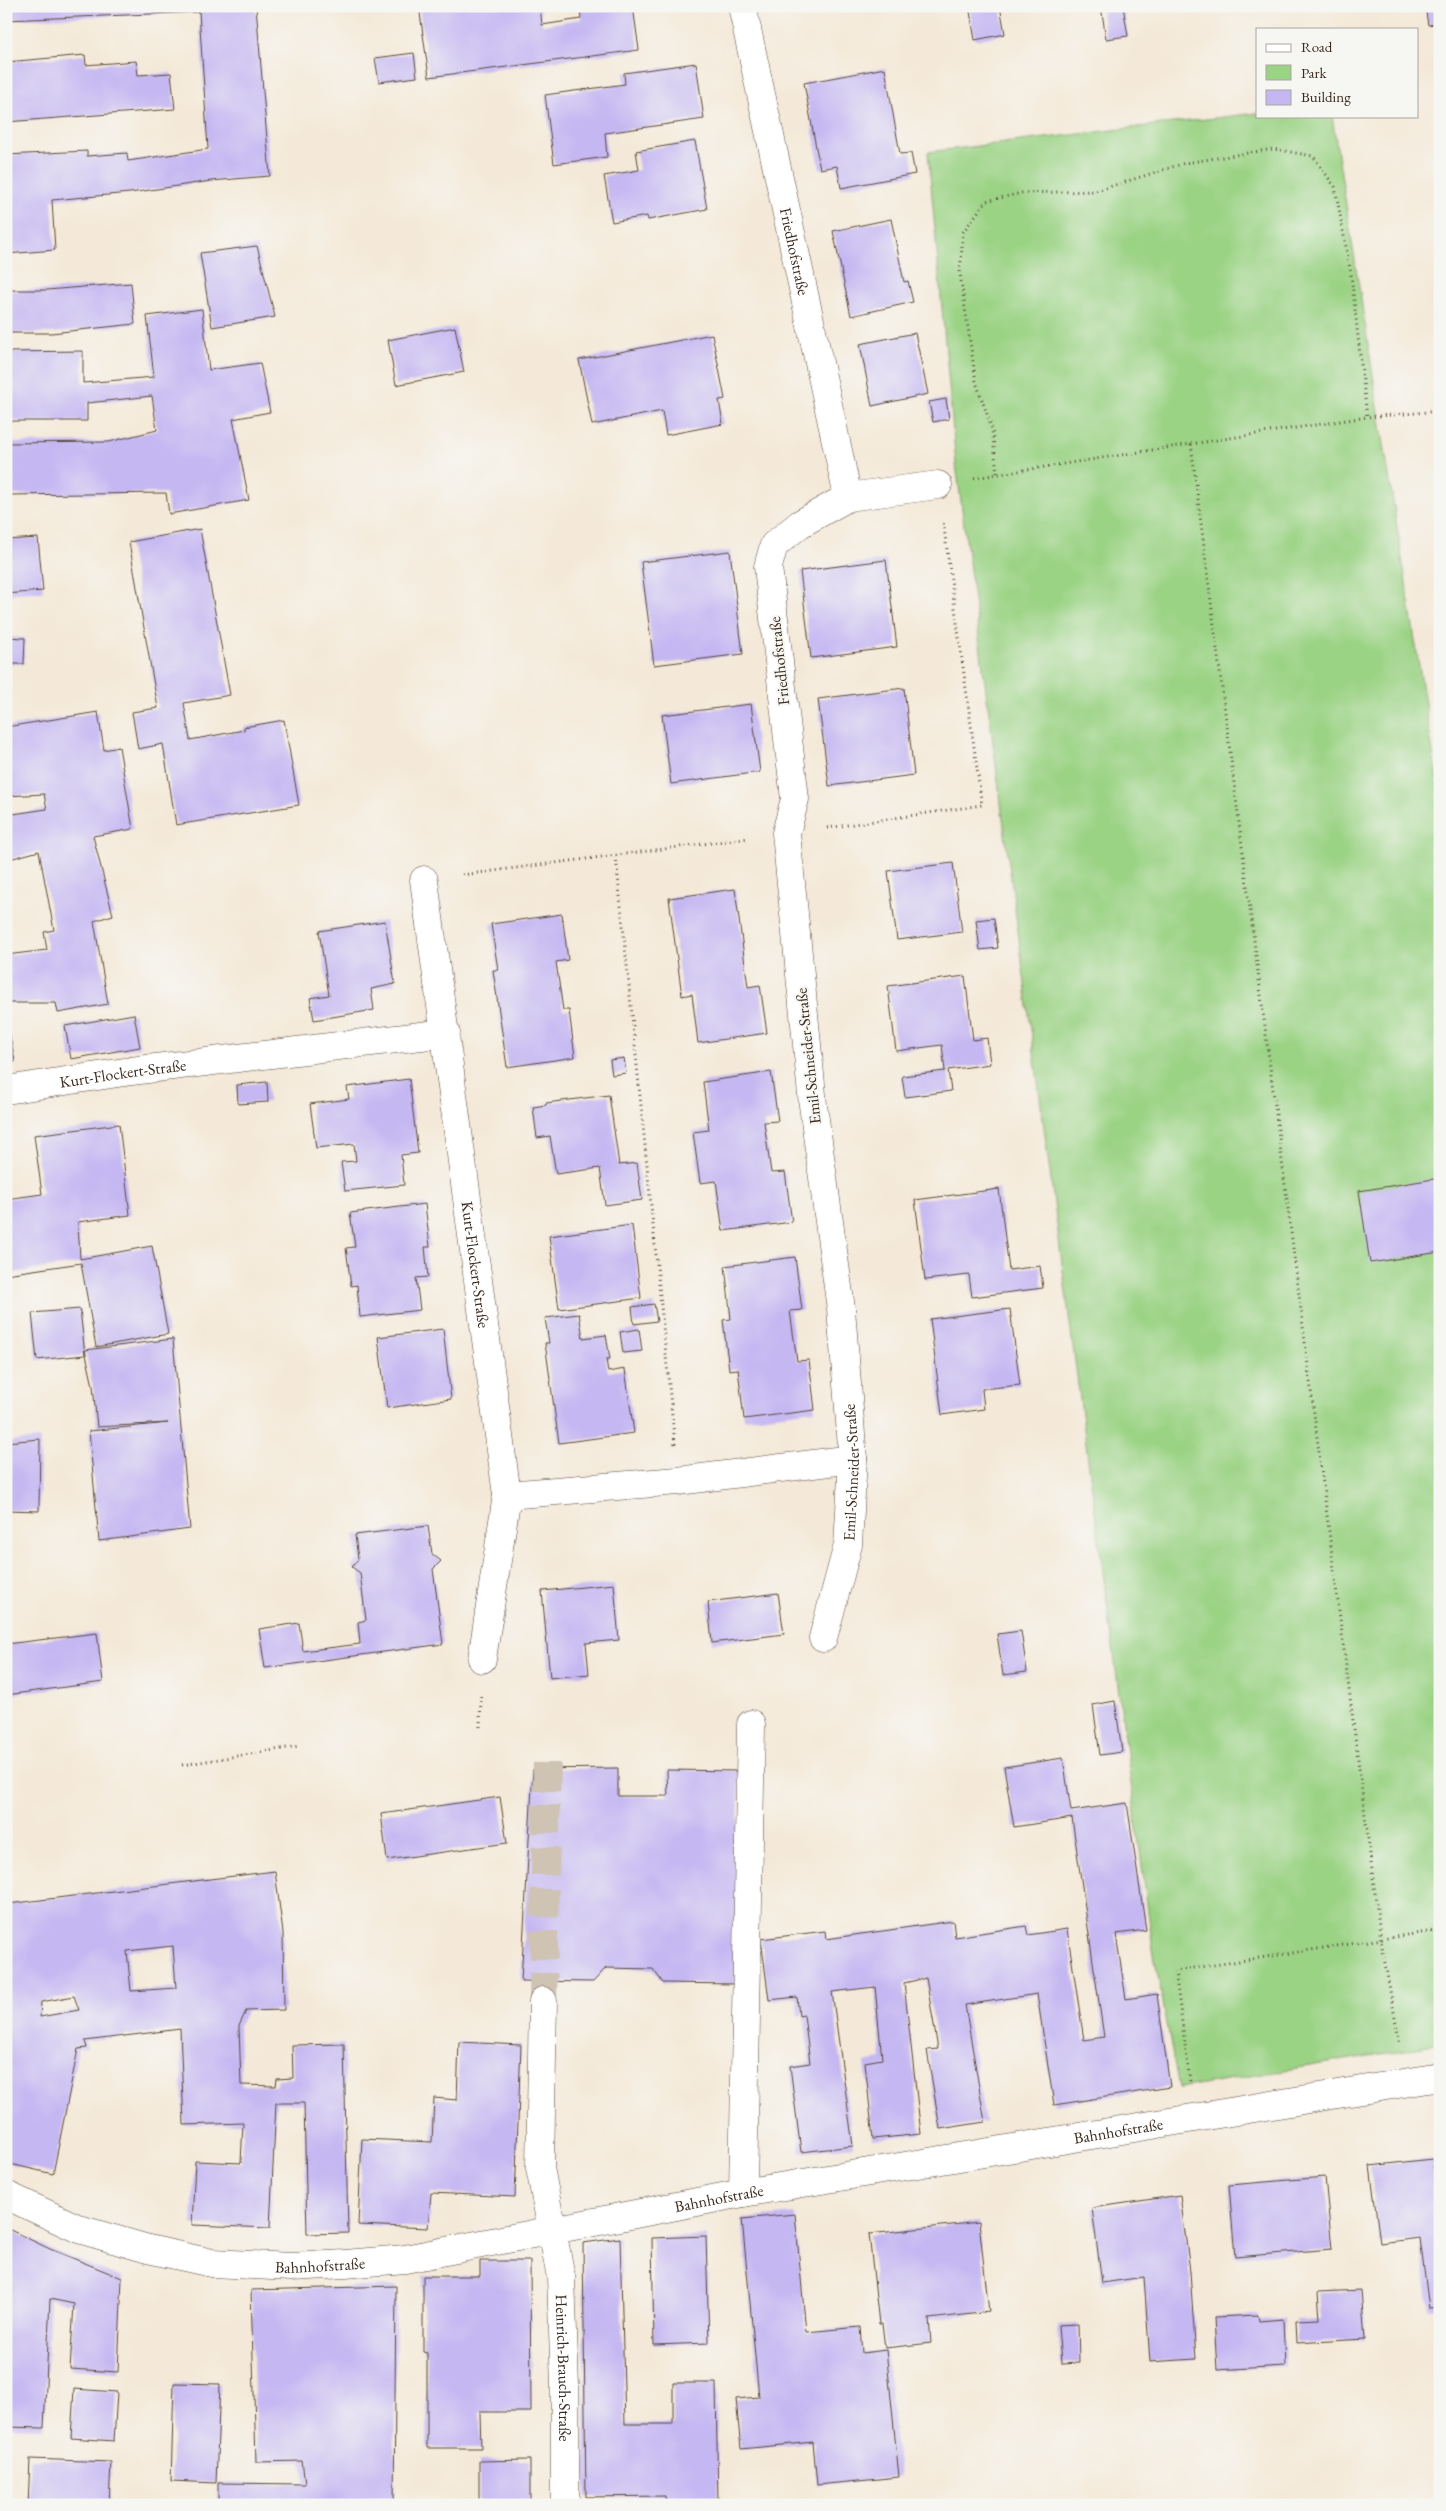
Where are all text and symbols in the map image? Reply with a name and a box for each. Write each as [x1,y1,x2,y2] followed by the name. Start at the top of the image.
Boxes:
[1256,28,1418,118] legend
[1301,37,1333,56] text: Road
[1301,63,1328,82] text: Park
[1301,87,1351,106] text: Building
[775,206,815,297] street label: Friedhofstraße
[764,616,794,706] street label: Friedhofstraße
[790,987,826,1125] street label: Emil-Schneider-Straße
[58,1054,187,1092] street label: Kurt-Flockert-Straße
[457,1200,495,1329] street label: Kurt-Flockert-Straße
[838,1403,864,1541] street label: Emil-Schneider-Straße
[1072,2113,1164,2148] street label: Bahnhofstraße
[673,2179,765,2217] street label: Bahnhofstraße
[274,2252,366,2278] street label: Bahnhofstraße
[551,2294,576,2442] street label: Heinrich-Brauch-Straße

